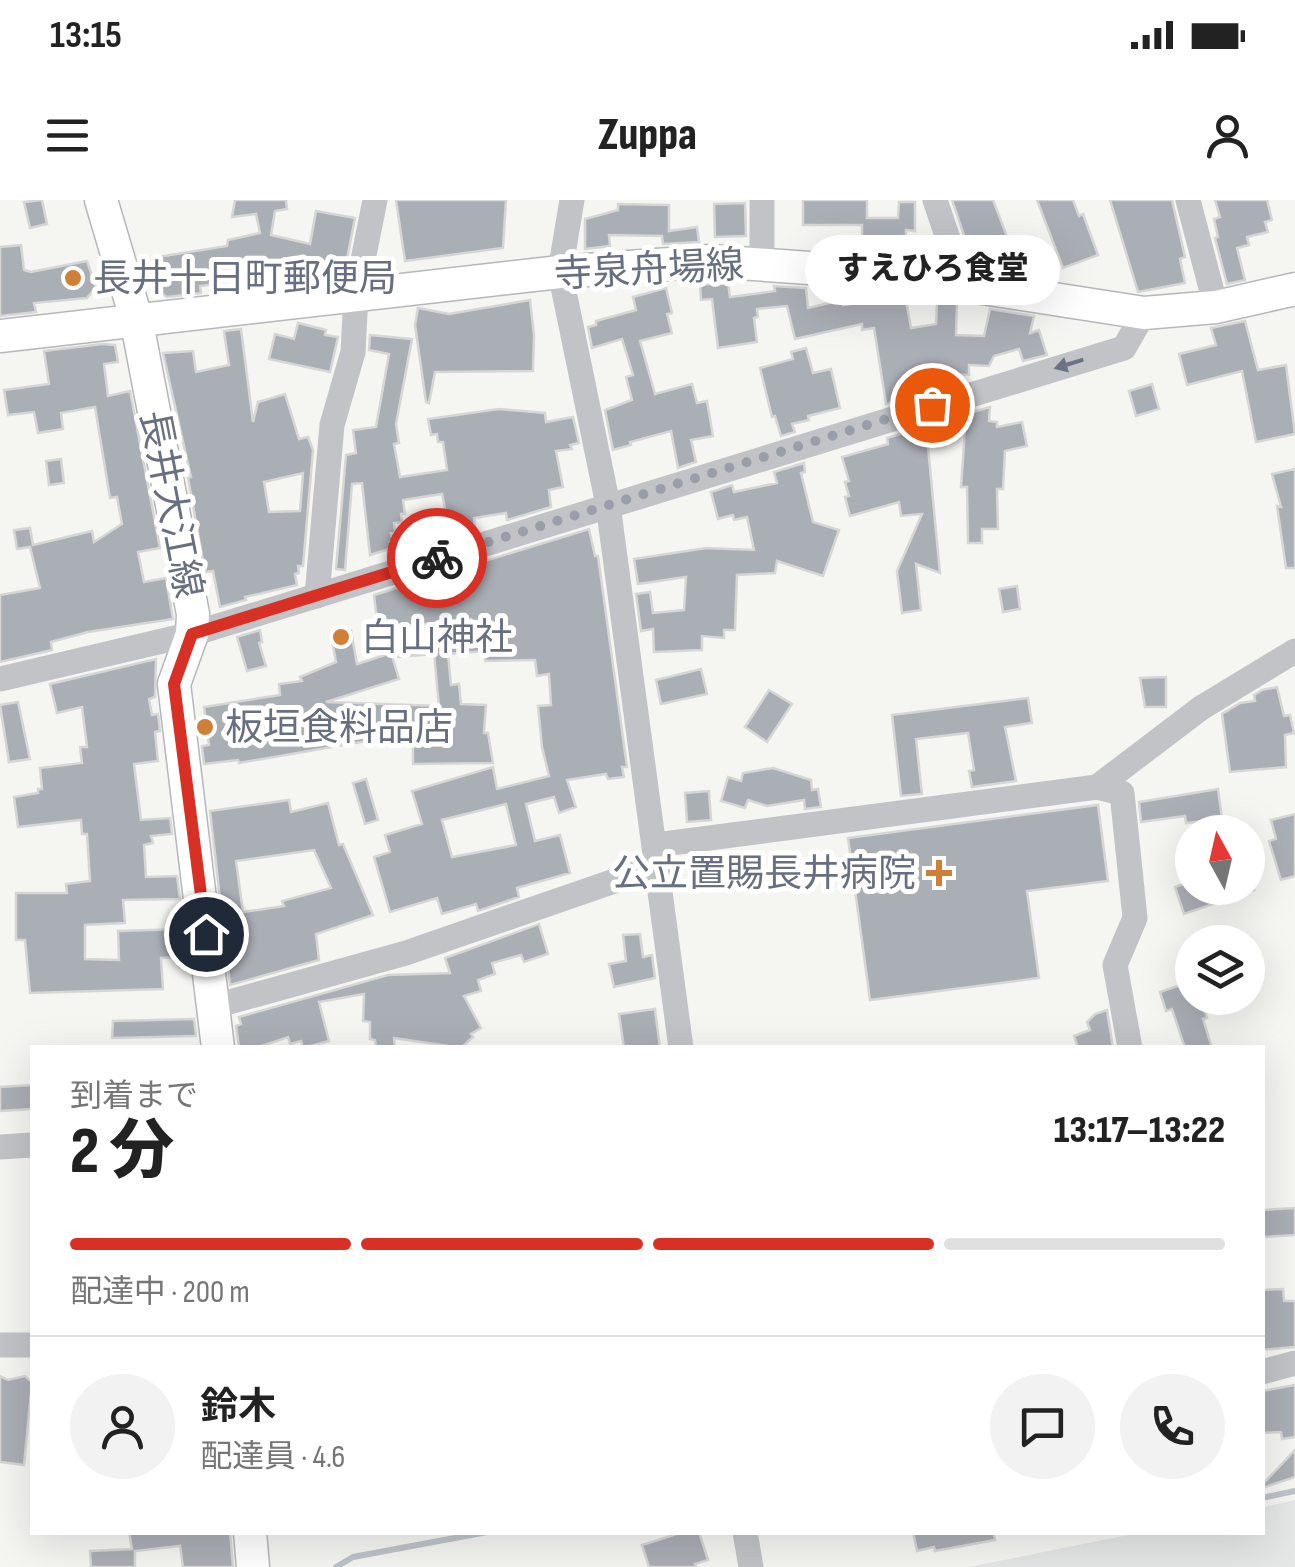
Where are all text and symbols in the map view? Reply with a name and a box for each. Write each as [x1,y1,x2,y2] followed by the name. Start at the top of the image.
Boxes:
[50,13,122,58] text: 13:15
[40,108,95,163] icon: menu
[598,108,697,163] text: Zuppa
[1200,108,1255,163] icon: person
[804,235,1060,305] callout: すえひろ食堂
[553,243,745,298] street label: 寺泉舟場線
[836,250,1029,289] text: すえひろ食堂
[93,257,397,302] place label: 長井十日町郵便局
[62,267,84,289] marker: 長井十日町郵便局
[1053,357,1083,372] one-way arrow
[890,363,975,448] pin
[905,378,960,433] icon: bag
[130,407,211,602] street label: 長井大江線
[387,508,487,608] courier
[410,531,465,586] icon: bike
[361,616,513,661] place label: 白山神社
[330,626,352,648] marker: 白山神社
[225,706,453,751] place label: 板垣食料品店
[194,716,216,738] marker: 板垣食料品店
[1175,815,1265,905] north arrow
[1175,815,1265,1015] map controls
[612,852,916,897] place label: 公立置賜長井病院
[926,860,952,886] marker: 公立置賜長井病院
[164,892,249,977] pin
[179,907,234,962] icon: home
[1175,925,1265,1015] button: layers
[70,1077,198,1116] text: 到着まで
[1054,1108,1225,1153] text: 13:17–13:22
[70,1114,174,1192] text: 2 分
[70,1273,250,1312] text: 配達中 · 200 m
[70,1374,175,1479] button: person
[990,1374,1095,1479] button: chat
[1120,1374,1225,1479] button: phone
[200,1385,276,1430] text: 鈴木
[200,1438,345,1477] text: 配達員 · 4.6

